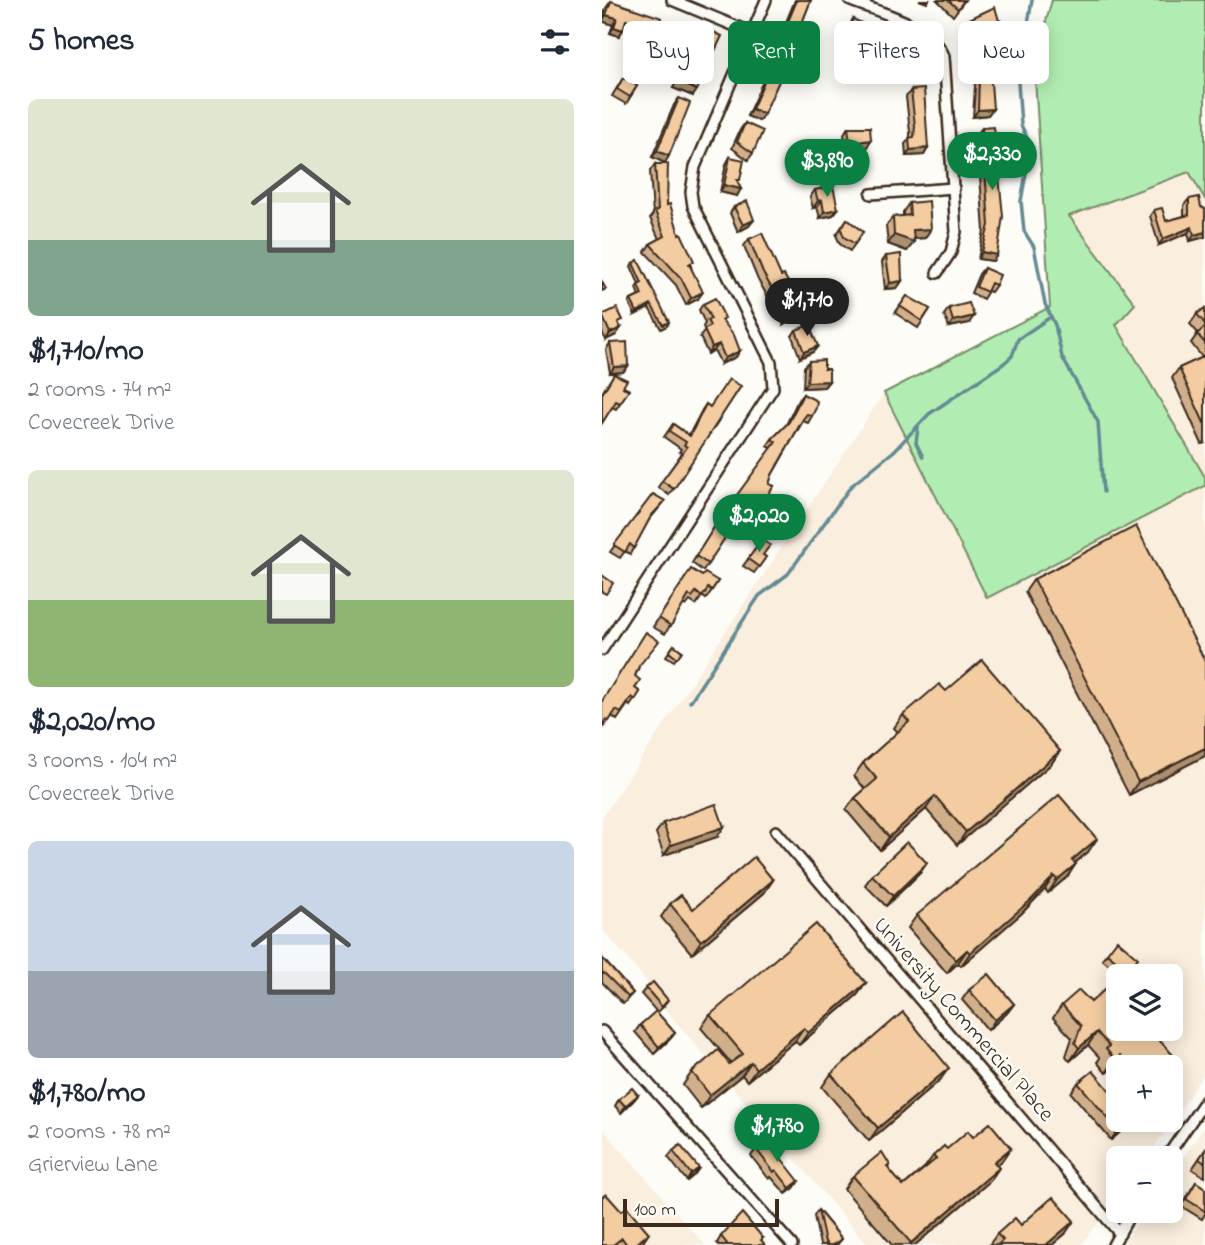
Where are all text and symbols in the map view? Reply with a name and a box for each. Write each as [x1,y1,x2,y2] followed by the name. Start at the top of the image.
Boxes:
[28,20,135,64] text: 5 homes
[623,21,714,84] chip: Buy
[728,21,820,84] chip: Rent
[834,21,944,84] chip: Filters
[958,21,1049,84] chip: New
[536,23,574,61] icon: filters
[935,132,1049,192] pin: $2,330
[963,138,1021,171] text: $2,330
[770,140,884,199] pin: $3,890
[238,145,364,271] icon: home
[801,145,853,178] text: $3,890
[750,278,864,338] pin: $1,710
[781,284,833,317] text: $1,710
[28,330,144,374] text: $1,710/mo
[28,374,172,407] text: 2 rooms · 74 m²
[28,407,174,440] text: Covecreek Drive
[702,494,816,554] pin: $2,020
[729,500,789,533] text: $2,020
[238,516,364,642] icon: home
[28,701,155,745] text: $2,020/mo
[28,745,177,778] text: 3 rooms · 104 m²
[28,778,174,811] text: Covecreek Drive
[238,887,364,1013] icon: home
[863,910,1062,1132] street label: University Commercial Place
[1106,964,1183,1223] map controls
[1106,964,1183,1041] button: layers
[1106,1055,1183,1132] button: +
[28,1072,146,1116] text: $1,780/mo
[720,1104,834,1164] pin: $1,780
[750,1110,804,1143] text: $1,780
[28,1116,171,1149] text: 2 rooms · 78 m²
[1106,1146,1183,1223] button: −
[28,1149,158,1182] text: Grierview Lane
[623,1196,779,1228] scale bar
[634,1197,676,1224] text: 100 m

